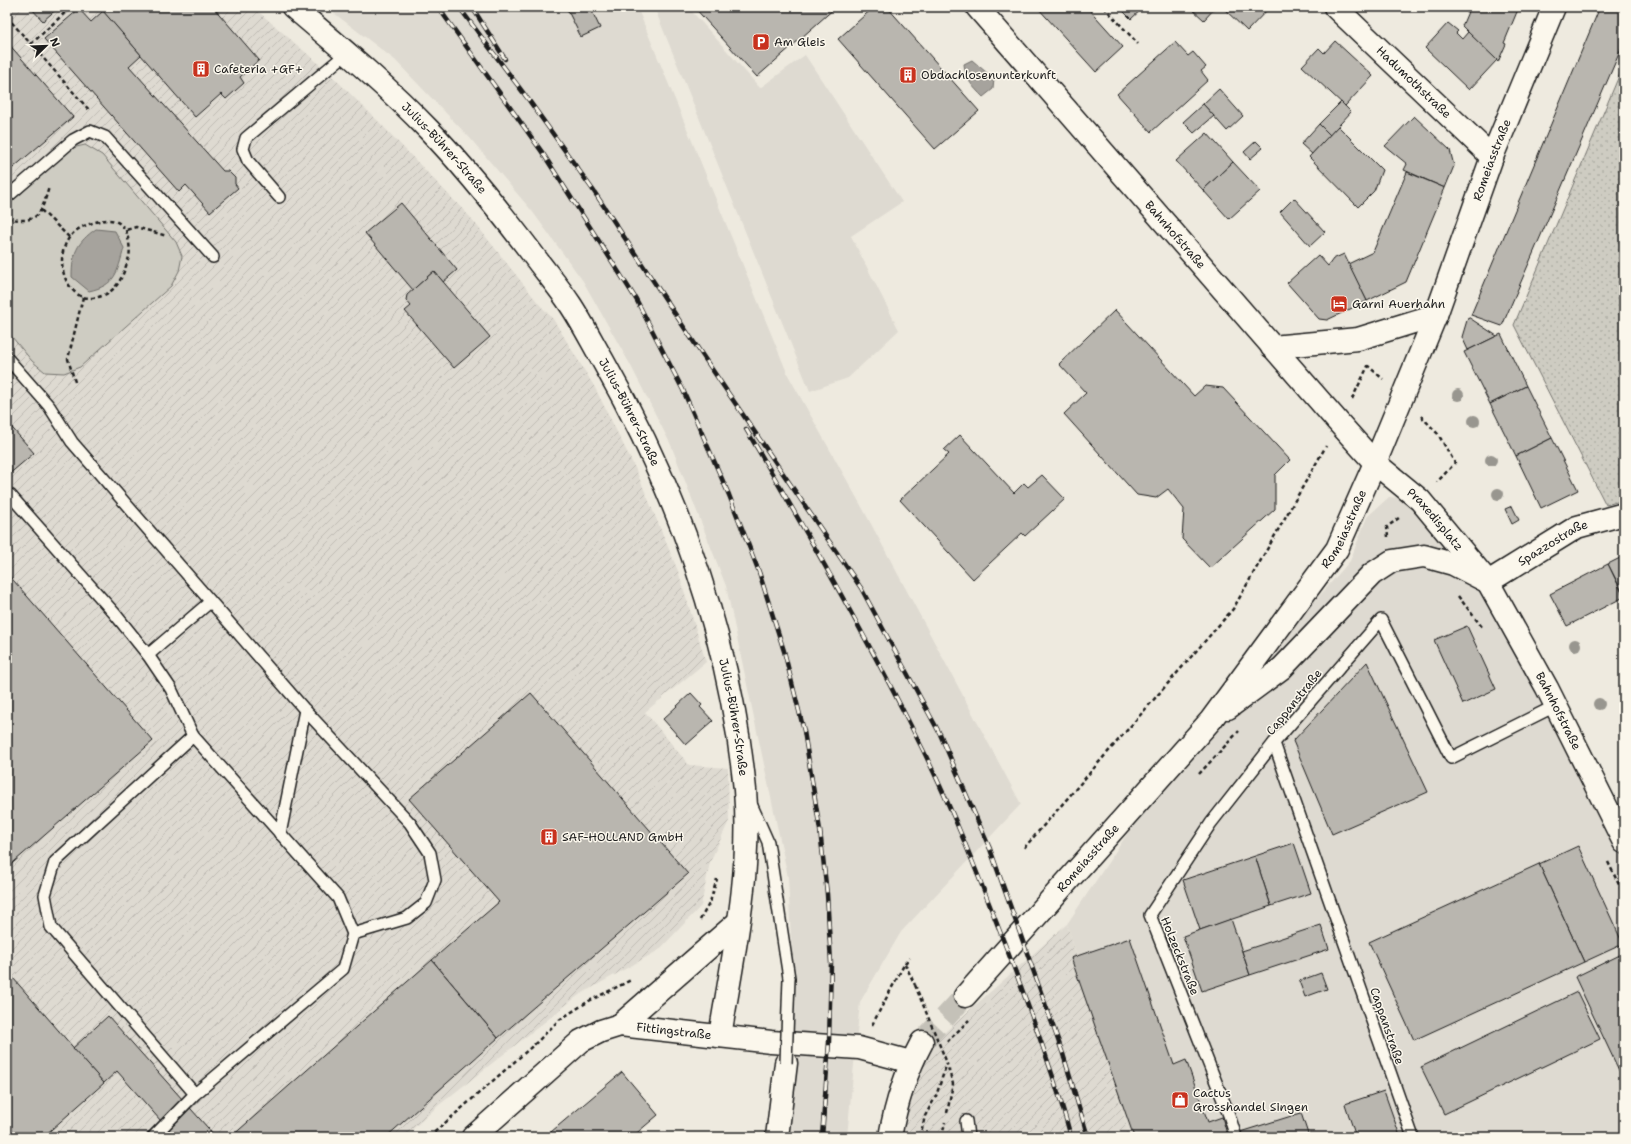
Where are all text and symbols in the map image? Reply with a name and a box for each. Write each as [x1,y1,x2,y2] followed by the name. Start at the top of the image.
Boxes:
[26,26,66,66] north arrow
[751,32,771,52] parking icon: Am Gleis
[774,34,825,50] place label: Am Gleis
[46,35,63,49] text: N
[1373,43,1455,122] street label: Hadumothstraße
[191,59,211,79] building icon: Cafeteria +GF+
[214,61,303,77] place label: Cafeteria +GF+
[898,65,918,85] building icon: Obdachlosenunterkunft
[921,67,1056,83] place label: Obdachlosenunterkunft
[398,99,490,198] street label: Julius-Bührer-Straße
[1469,117,1515,203] street label: Romeiasstraße
[1141,197,1209,272] street label: Bahnhofstraße
[1329,294,1349,314] hotel icon: Garni Auerhahn
[1352,296,1445,312] place label: Garni Auerhahn
[595,355,664,469] street label: Julius-Bührer-Straße
[1403,484,1467,554] street label: Praxedisplatz
[1317,487,1370,572] street label: Romeiasstraße
[1515,516,1590,570] street label: Spazzostraße
[715,657,752,777] street label: Julius-Bührer-Straße
[1262,665,1326,738] street label: Cappanstraße
[1532,669,1585,753] street label: Bahnhofstraße
[1053,820,1123,895] street label: Romeiasstraße
[539,827,559,847] building icon: SAF-HOLLAND GmbH
[562,829,684,845] place label: SAF-HOLLAND GmbH
[1157,914,1203,998] street label: Holzeckstraße
[1366,985,1408,1067] street label: Cappanstraße
[635,1019,712,1043] street label: Fittingstraße
[1193,1085,1308,1115] place label: Cactus Grosshandel Singen
[1170,1090,1190,1110] shop icon: Cactus Grosshandel Singen

